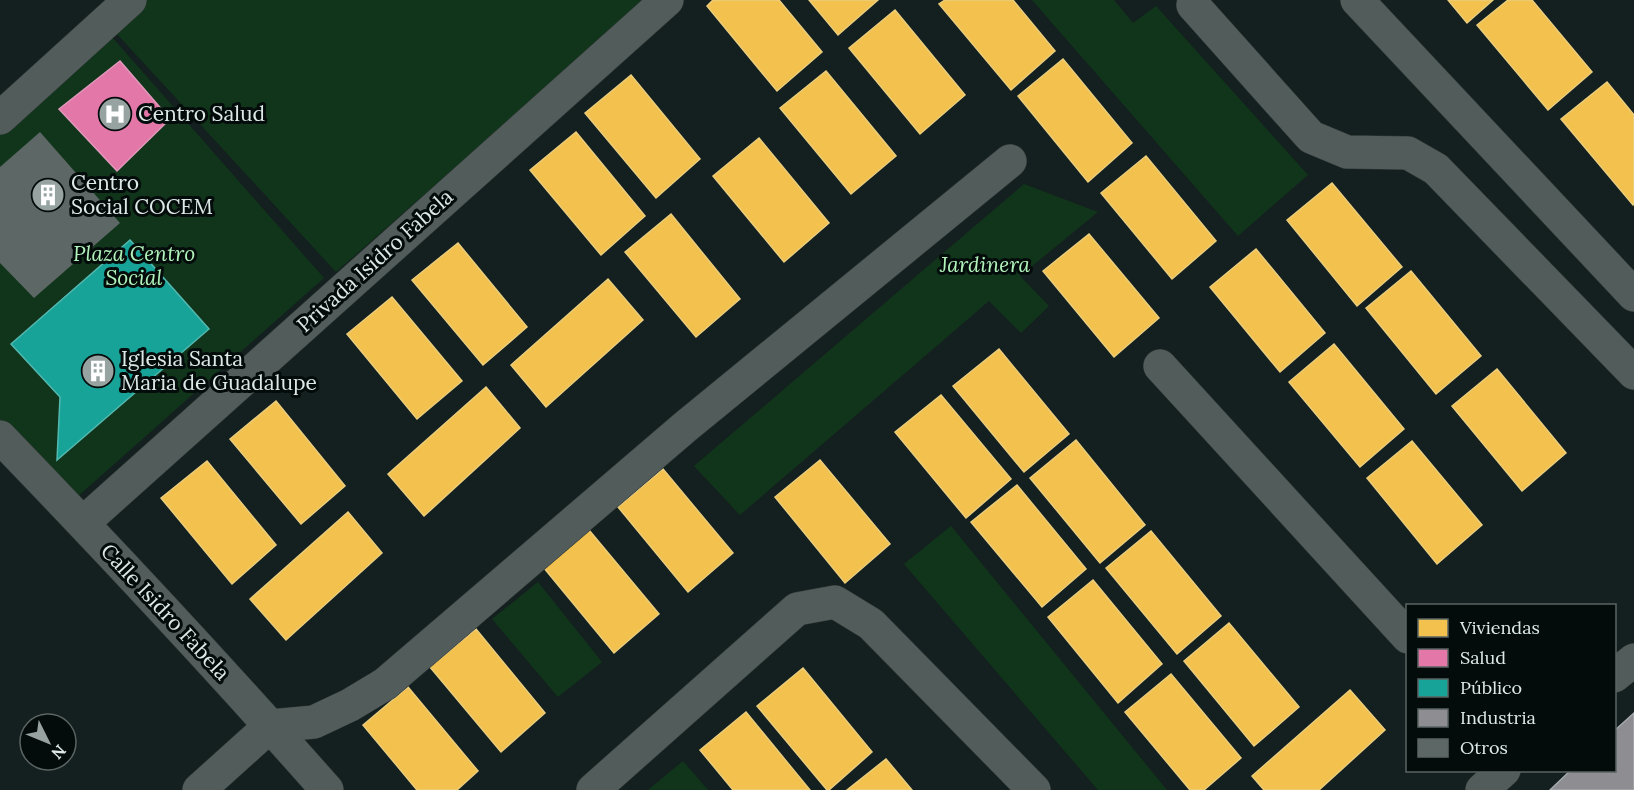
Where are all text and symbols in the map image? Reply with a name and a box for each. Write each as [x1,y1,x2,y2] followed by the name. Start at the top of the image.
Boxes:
[97,96,133,132] hospital icon: Centro Salud
[138,100,265,127] place label: Centro Salud
[71,169,213,220] place label: Centro Social COCEM
[30,177,66,213] building icon: Centro Social COCEM
[291,183,459,338] street label: Privada Isidro Fabela
[73,240,195,291] park label: Plaza Centro Social
[939,251,1031,278] park label: Jardinera
[121,345,317,396] place label: Iglesia Santa Maria de Guadalupe
[80,353,116,389] building icon: Iglesia Santa Maria de Guadalupe
[95,538,236,686] street label: Calle Isidro Fabela
[1406,604,1616,772] legend
[1459,616,1540,639] text: Viviendas
[1460,646,1506,669] text: Salud
[1460,676,1522,699] text: Público
[1460,706,1536,729] text: Industria
[18,712,78,772] north arrow
[1460,736,1508,759] text: Otros
[47,741,71,764] text: N

